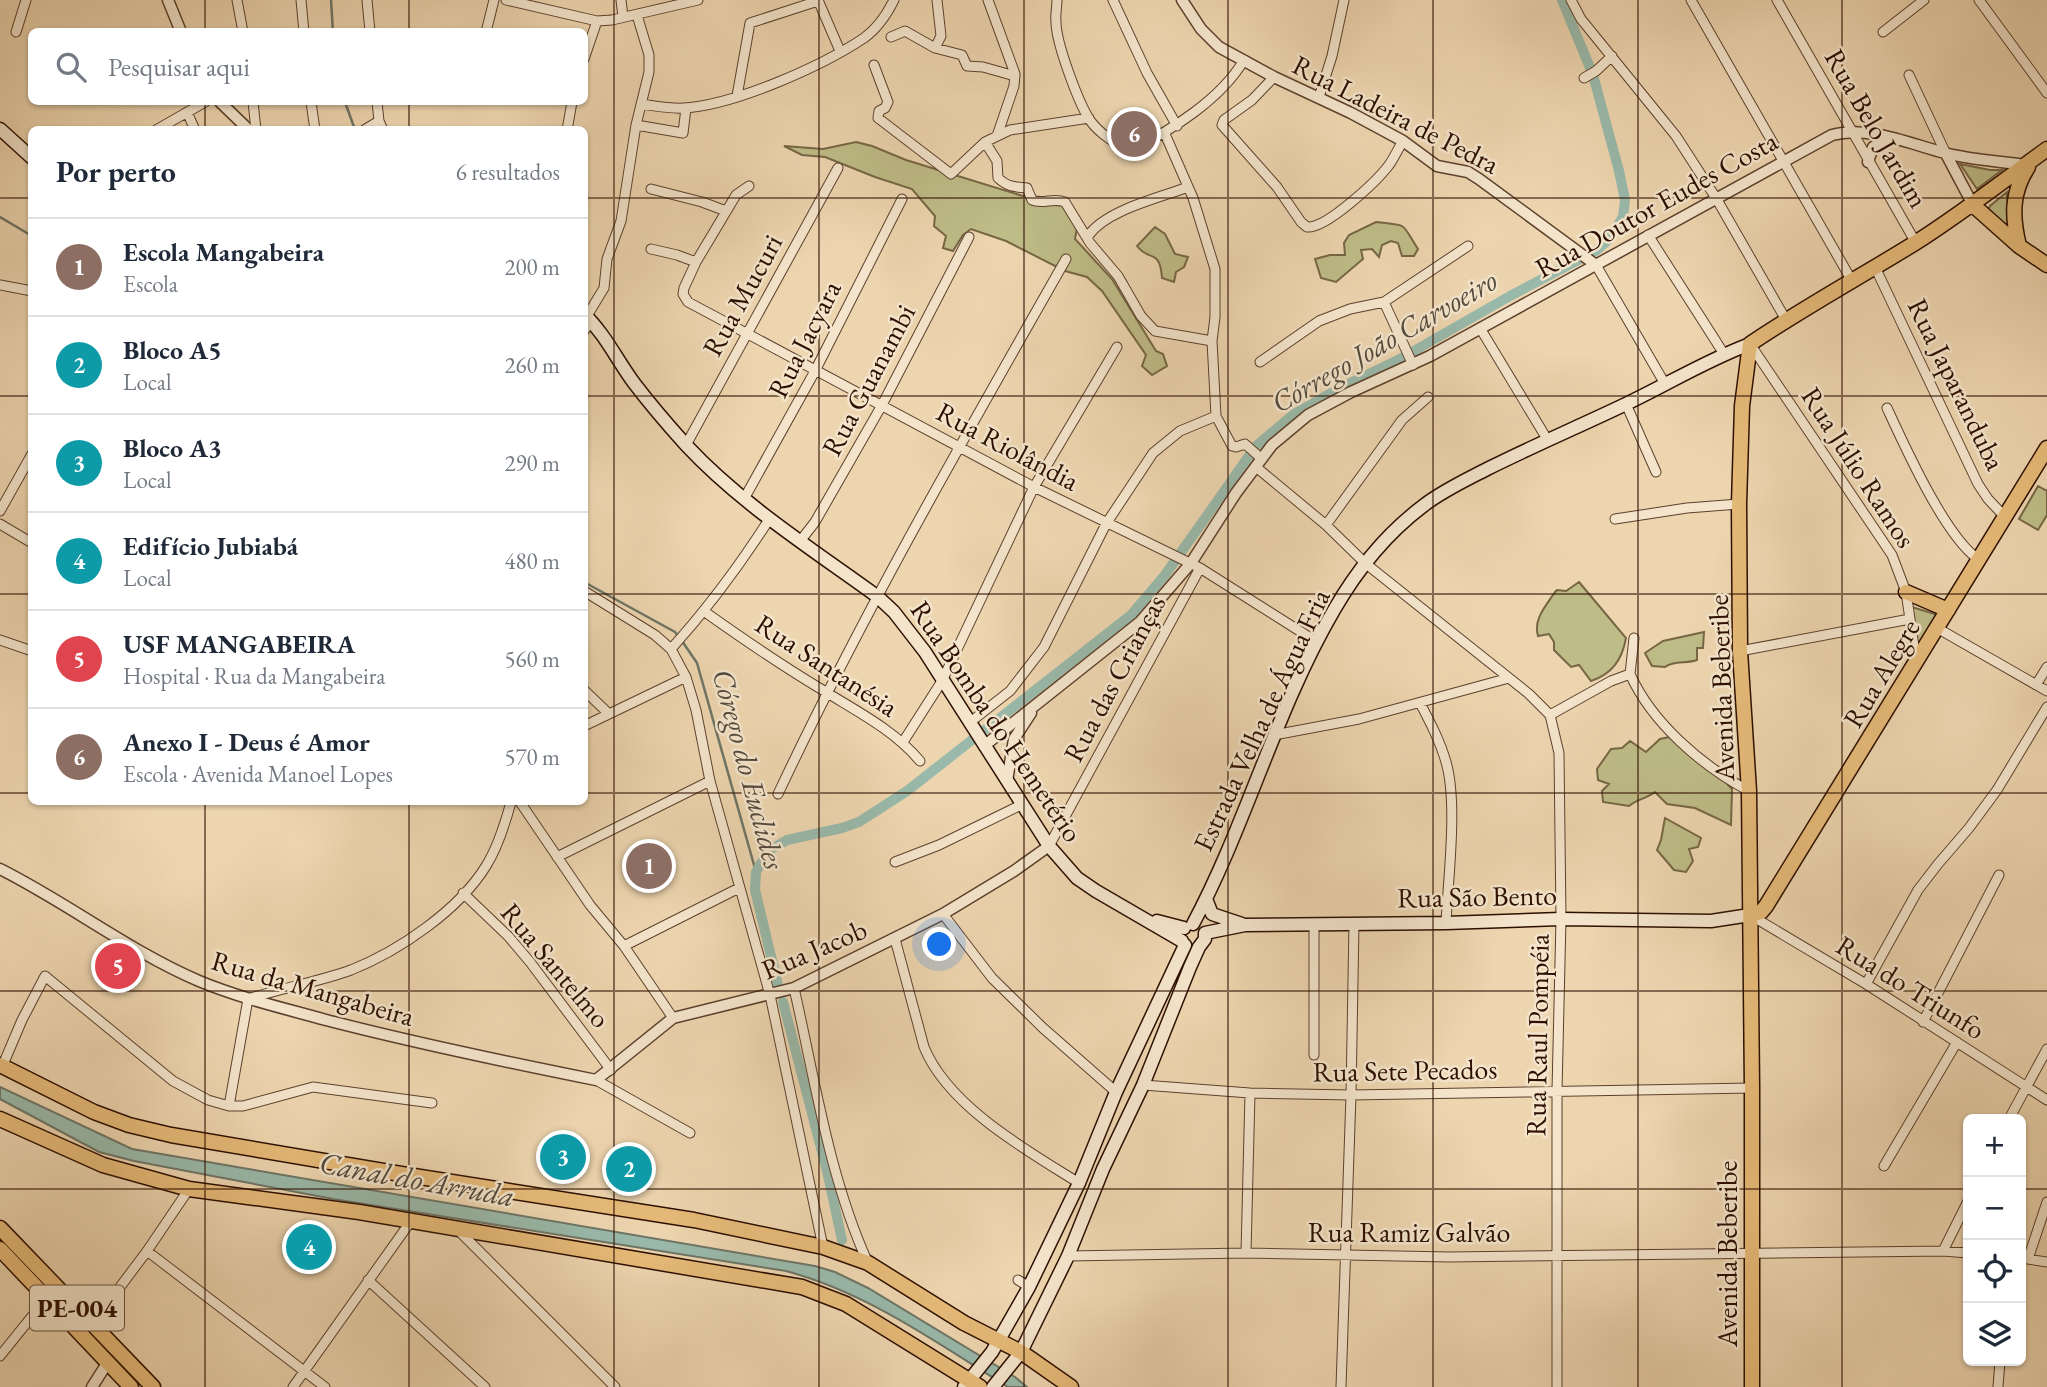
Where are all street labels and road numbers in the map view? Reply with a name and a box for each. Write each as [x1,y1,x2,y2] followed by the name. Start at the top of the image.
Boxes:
[1817,42,1937,214] street label: Rua Belo Jardim
[1287,46,1506,182] street label: Rua Ladeira de Pedra
[1528,122,1784,286] street label: Rua Doutor Eudes Costa
[694,228,790,362] street label: Rua Mucuri
[759,274,849,404] street label: Rua Jacyara
[1900,292,2014,476] street label: Rua Japaranduba
[813,298,923,462] street label: Rua Guanambi
[1794,380,1924,554] street label: Rua Júlio Ramos
[930,393,1086,499] street label: Rua Riolândia
[1184,582,1338,857] street label: Estrada Velha de Água Fria
[1055,588,1173,768] street label: Rua das Crianças
[903,593,1091,849] street label: Rua Bomba do Hemetério
[1700,594,1742,783] street label: Avenida Beberibe
[749,605,906,725] street label: Rua Santanésia
[1834,612,1928,734] street label: Rua Alegre
[1397,877,1557,915] street label: Rua São Bento
[493,895,619,1035] street label: Rua Santelmo
[756,911,872,987] street label: Rua Jacob
[1830,927,1992,1047] street label: Rua do Triunfo
[1517,932,1557,1137] street label: Rua Raul Pompéia
[208,942,419,1034] street label: Rua da Mangabeira
[1312,1050,1498,1090] street label: Rua Sete Pecados
[1709,1161,1745,1348] street label: Avenida Beberibe
[1308,1214,1510,1250] street label: Rua Ramiz Galvão
[30,1286,124,1330] road number: PE-004

